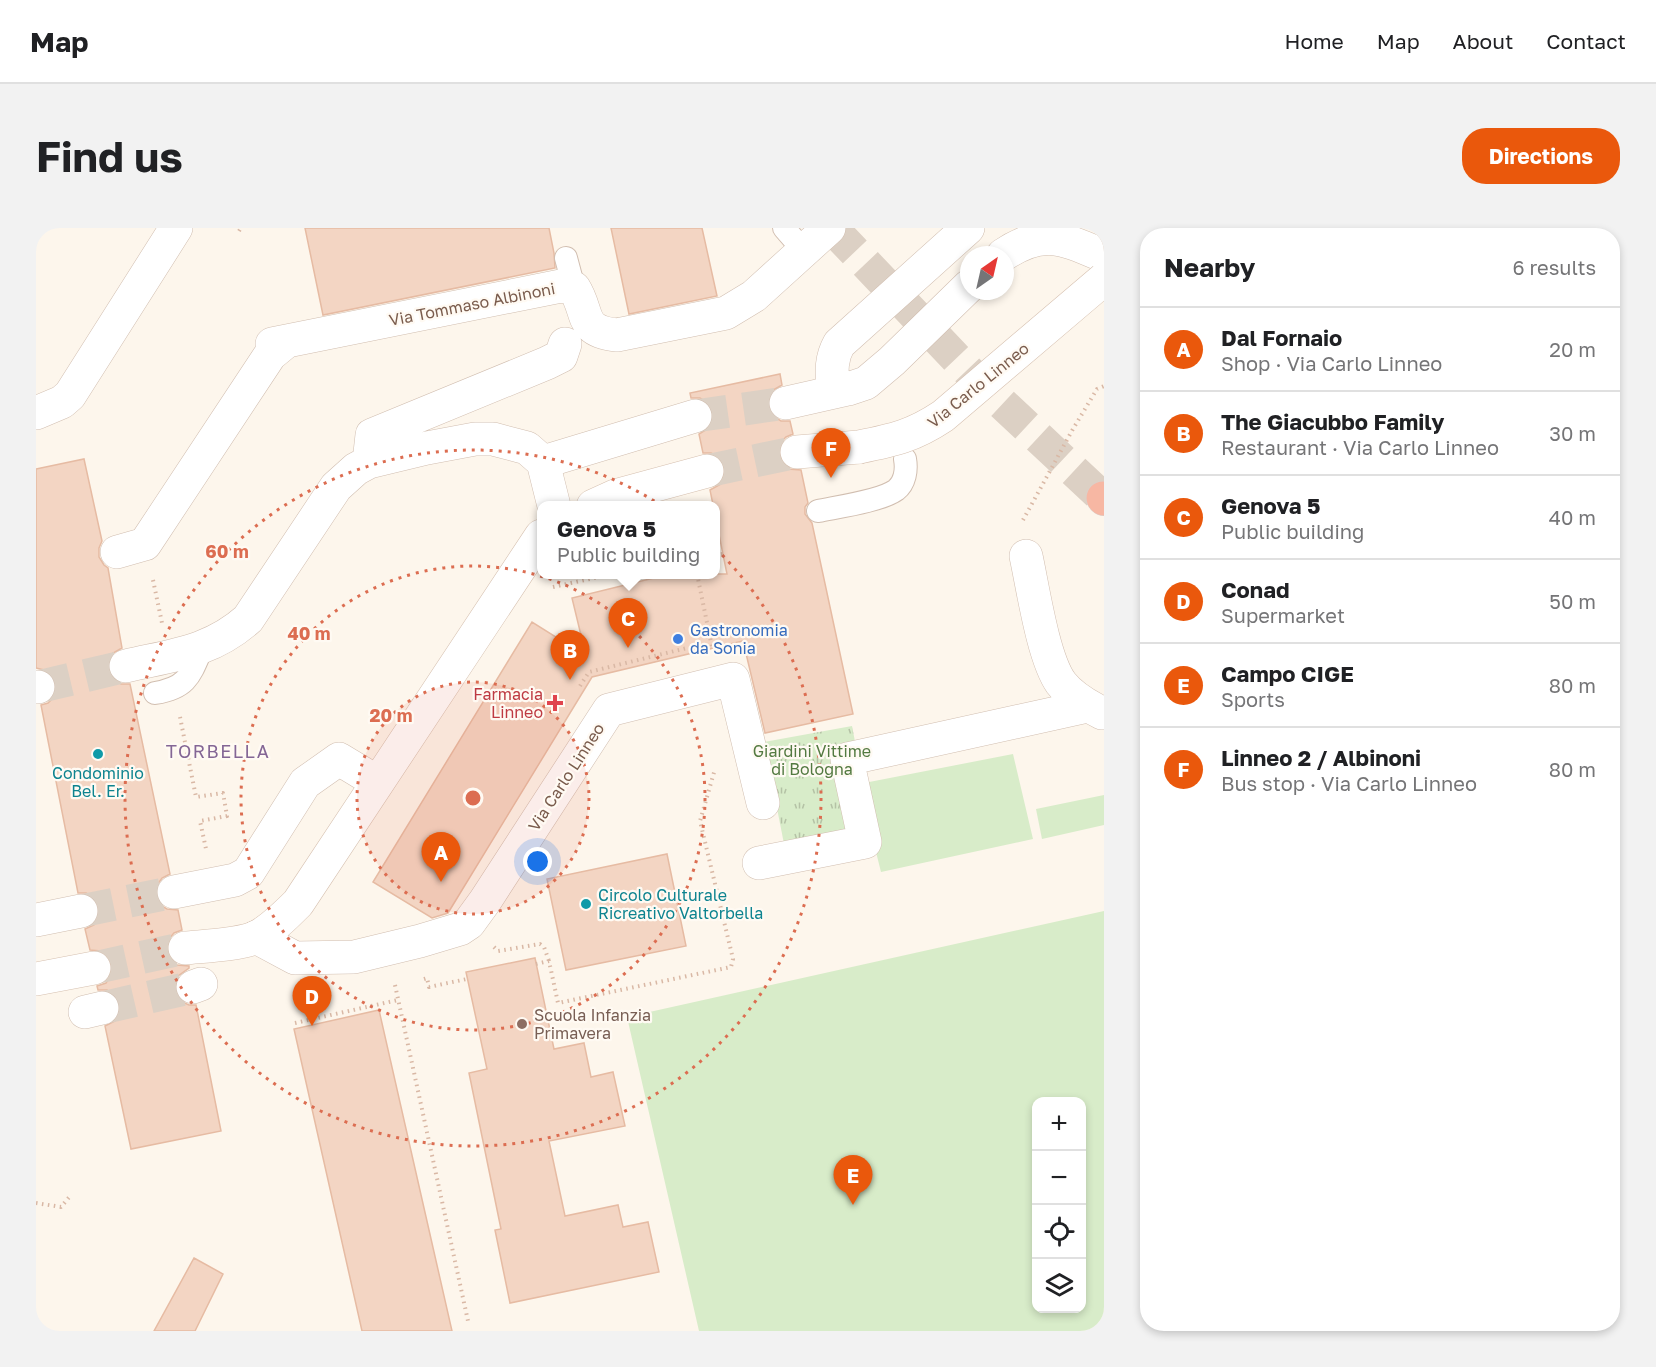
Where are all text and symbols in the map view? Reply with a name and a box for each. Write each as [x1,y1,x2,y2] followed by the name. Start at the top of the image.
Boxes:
[30,25,88,58] text: Map
[1284,28,1344,54] text: Home
[1377,28,1420,54] text: Map
[1453,28,1513,54] text: About
[1546,28,1626,54] text: Contact
[1462,128,1620,184] button: Directions
[36,131,183,181] text: Find us
[960,246,1014,300] north arrow
[1164,252,1255,283] text: Nearby
[1512,255,1596,279] text: 6 results
[387,278,557,330] street label: Via Tommaso Albinoni
[1221,324,1342,351] text: Dal Fornaio
[1176,337,1191,361] text: A
[1549,337,1596,361] text: 20 m
[923,338,1033,432] street label: Via Carlo Linneo
[1221,351,1442,375] text: Shop · Via Carlo Linneo
[1221,408,1444,435] text: The Giacubbo Family
[1176,421,1191,445] text: B
[1549,421,1596,445] text: 30 m
[812,428,850,478] pin: F
[1221,435,1499,459] text: Restaurant · Via Carlo Linneo
[1221,492,1320,519] text: Genova 5
[537,501,720,579] popup
[1176,505,1191,529] text: C
[1549,505,1596,529] text: 40 m
[557,515,656,542] text: Genova 5
[1221,519,1364,543] text: Public building
[205,540,249,562] text: 60 m
[557,542,700,566] text: Public building
[1221,576,1289,603] text: Conad
[1176,589,1191,613] text: D
[1549,589,1596,613] text: 50 m
[608,598,648,648] pin: C
[1221,603,1345,627] text: Supermarket
[690,620,788,658] place label: Gastronomia da Sonia
[287,622,331,644] text: 40 m
[550,630,590,680] pin: B
[671,632,685,646] marker: Gastronomia da Sonia
[1221,660,1354,687] text: Campo CIGE
[1177,673,1190,697] text: E
[1549,673,1596,697] text: 80 m
[473,684,543,722] place label: Farmacia Linneo
[1221,687,1285,711] text: Sports
[548,696,562,710] marker: Farmacia Linneo
[370,704,412,726] text: 20 m
[524,719,608,835] street label: Via Carlo Linneo
[166,740,270,762] district label: TORBELLA
[753,741,871,779] park label: Giardini Vittime di Bologna
[1221,744,1421,771] text: Linneo 2 / Albinoni
[91,747,105,761] marker: Condominio Bel. Er.
[1178,757,1189,781] text: F
[1549,757,1596,781] text: 80 m
[52,763,144,801] place label: Condominio Bel. Er.
[1221,771,1477,795] text: Bus stop · Via Carlo Linneo
[463,788,483,808] centre of rings
[422,832,460,882] pin: A
[523,847,552,876] your location
[598,885,763,923] place label: Circolo Culturale Ricreativo Valtorbella
[579,897,593,911] marker: Circolo Culturale Ricreativo Valtorbella
[292,976,332,1026] pin: D
[534,1005,651,1043] place label: Scuola Infanzia Primavera
[515,1017,529,1031] marker: Scuola Infanzia Primavera
[1032,1097,1086,1313] map controls
[1032,1097,1086,1151] button: +
[1032,1151,1086,1205] button: −
[834,1156,872,1205] pin: E
[1032,1205,1086,1259] button: locate
[1032,1259,1086,1313] button: layers

